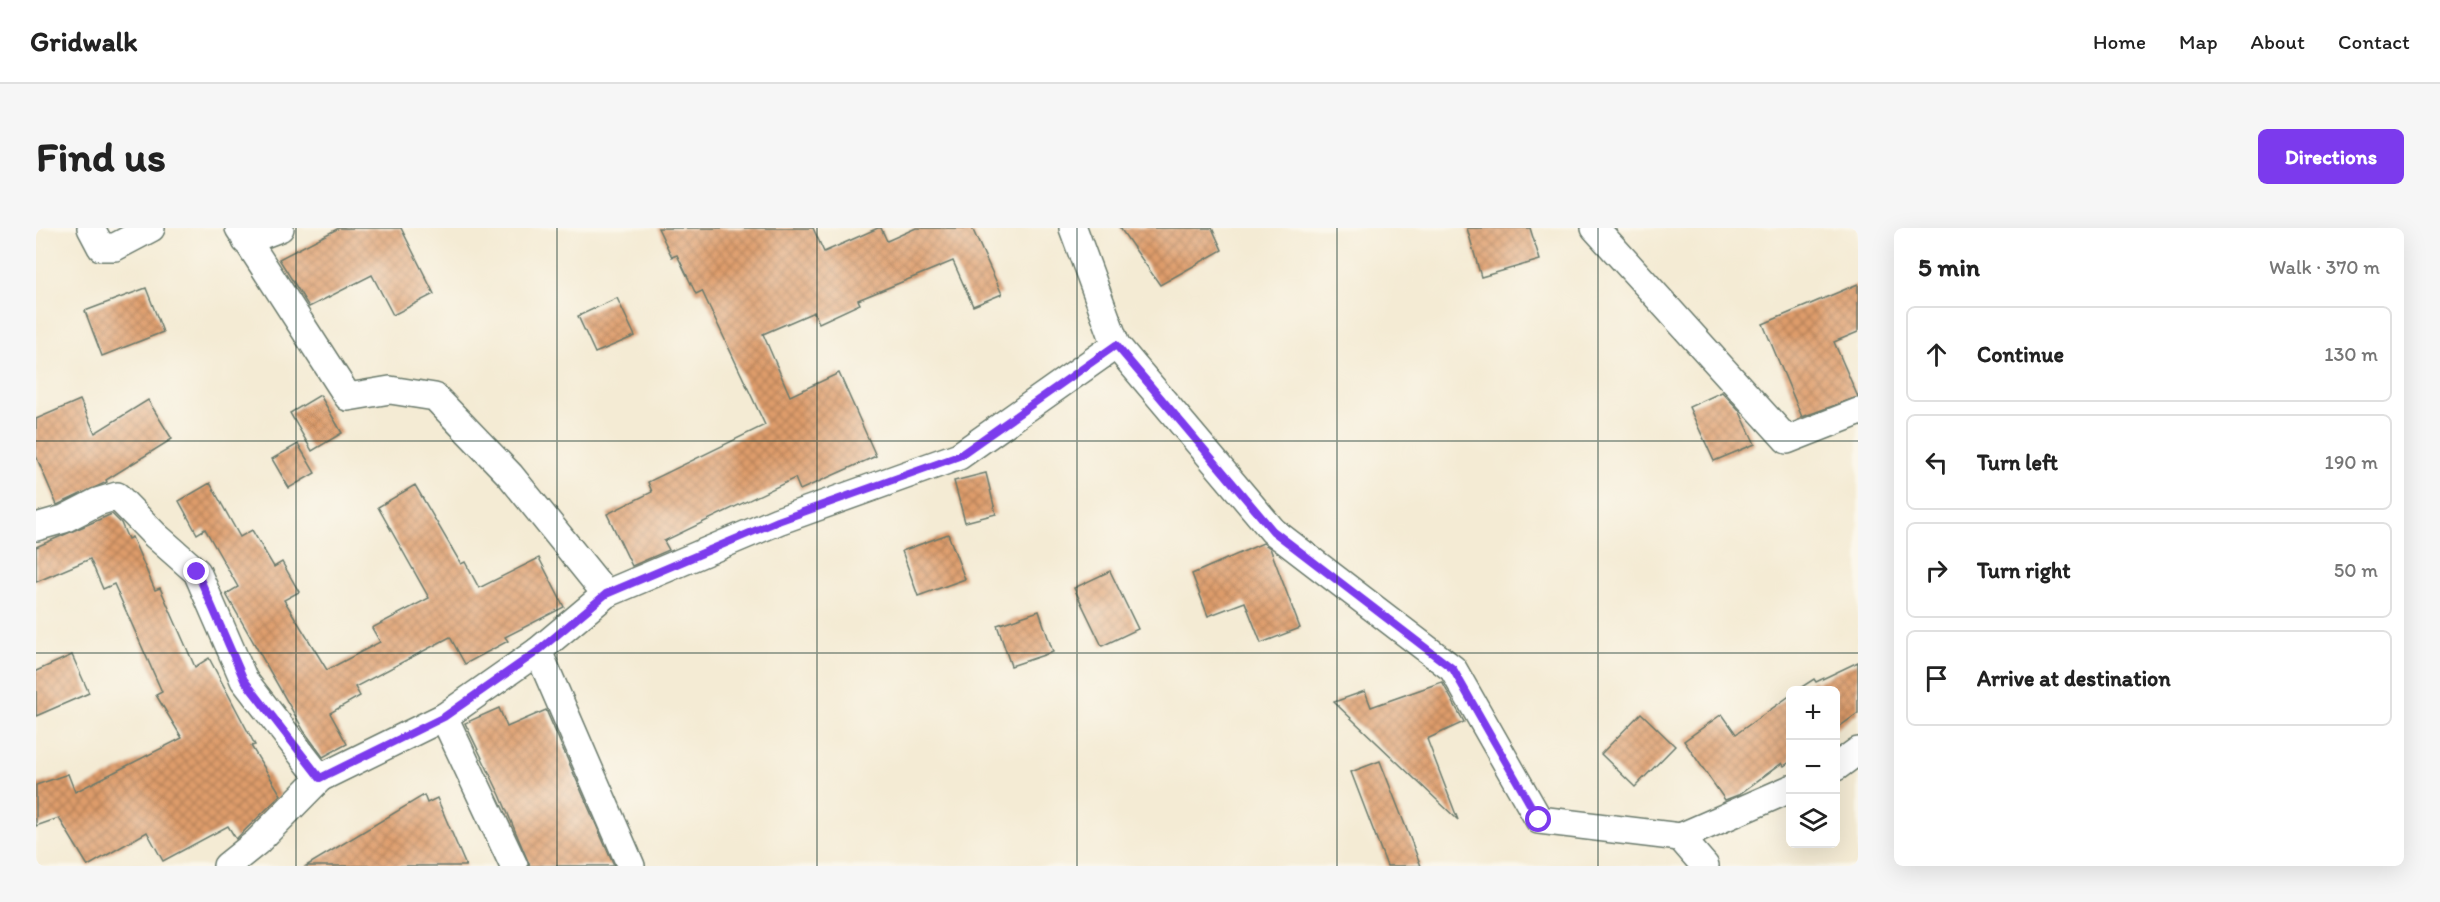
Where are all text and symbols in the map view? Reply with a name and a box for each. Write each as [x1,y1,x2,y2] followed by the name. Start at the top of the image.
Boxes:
[30,24,138,58] text: Gridwalk
[2093,29,2146,54] text: Home
[2179,29,2218,54] text: Map
[2251,29,2305,54] text: About
[2338,29,2410,54] text: Contact
[2258,129,2404,184] button: Directions
[36,131,166,182] text: Find us
[1918,251,1980,283] text: 5 min
[2269,255,2380,279] text: Walk · 370 m
[1920,338,1953,371] icon: ahead
[1977,341,2064,368] text: Continue
[2324,342,2378,366] text: 130 m
[1920,446,1953,479] icon: left
[1977,449,2058,476] text: Turn left
[2325,450,2378,474] text: 190 m
[1920,554,1953,587] icon: right
[1977,557,2071,584] text: Turn right
[183,558,209,584] route end
[2334,558,2378,582] text: 50 m
[1920,662,1953,695] icon: arrive
[1977,665,2171,692] text: Arrive at destination
[1786,686,1840,848] map controls
[1786,686,1840,740] button: +
[1786,740,1840,794] button: −
[1786,794,1840,848] button: layers
[1525,806,1551,832] route start

